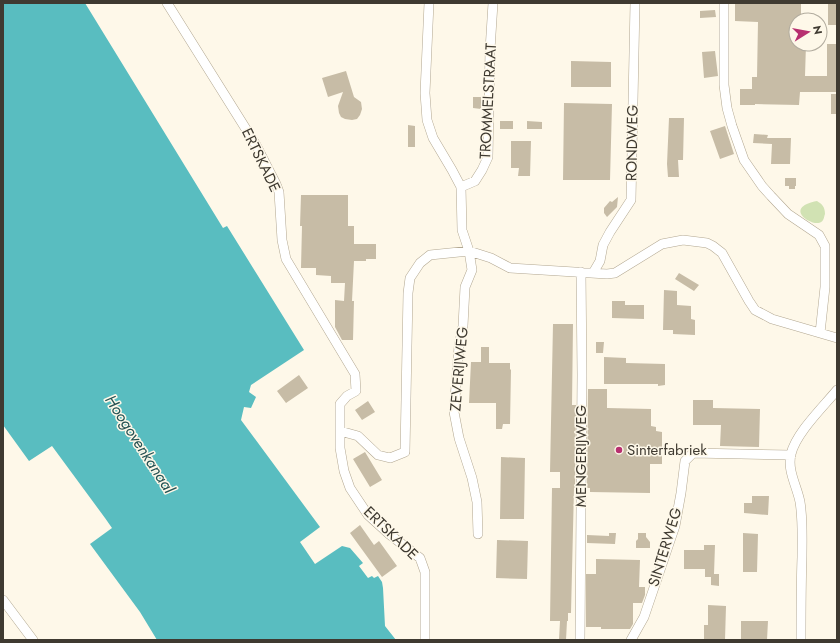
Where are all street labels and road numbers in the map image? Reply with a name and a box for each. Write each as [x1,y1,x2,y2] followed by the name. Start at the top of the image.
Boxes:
[474,42,502,160] street label: TROMMELSTRAAT
[620,105,644,181] street label: RONDWEG
[236,124,286,196] street label: ERTSKADE
[444,326,474,412] street label: ZEVERIJWEG
[570,405,592,507] street label: MENGERIJWEG
[359,501,423,565] street label: ERTSKADE
[643,505,687,589] street label: SINTERWEG

